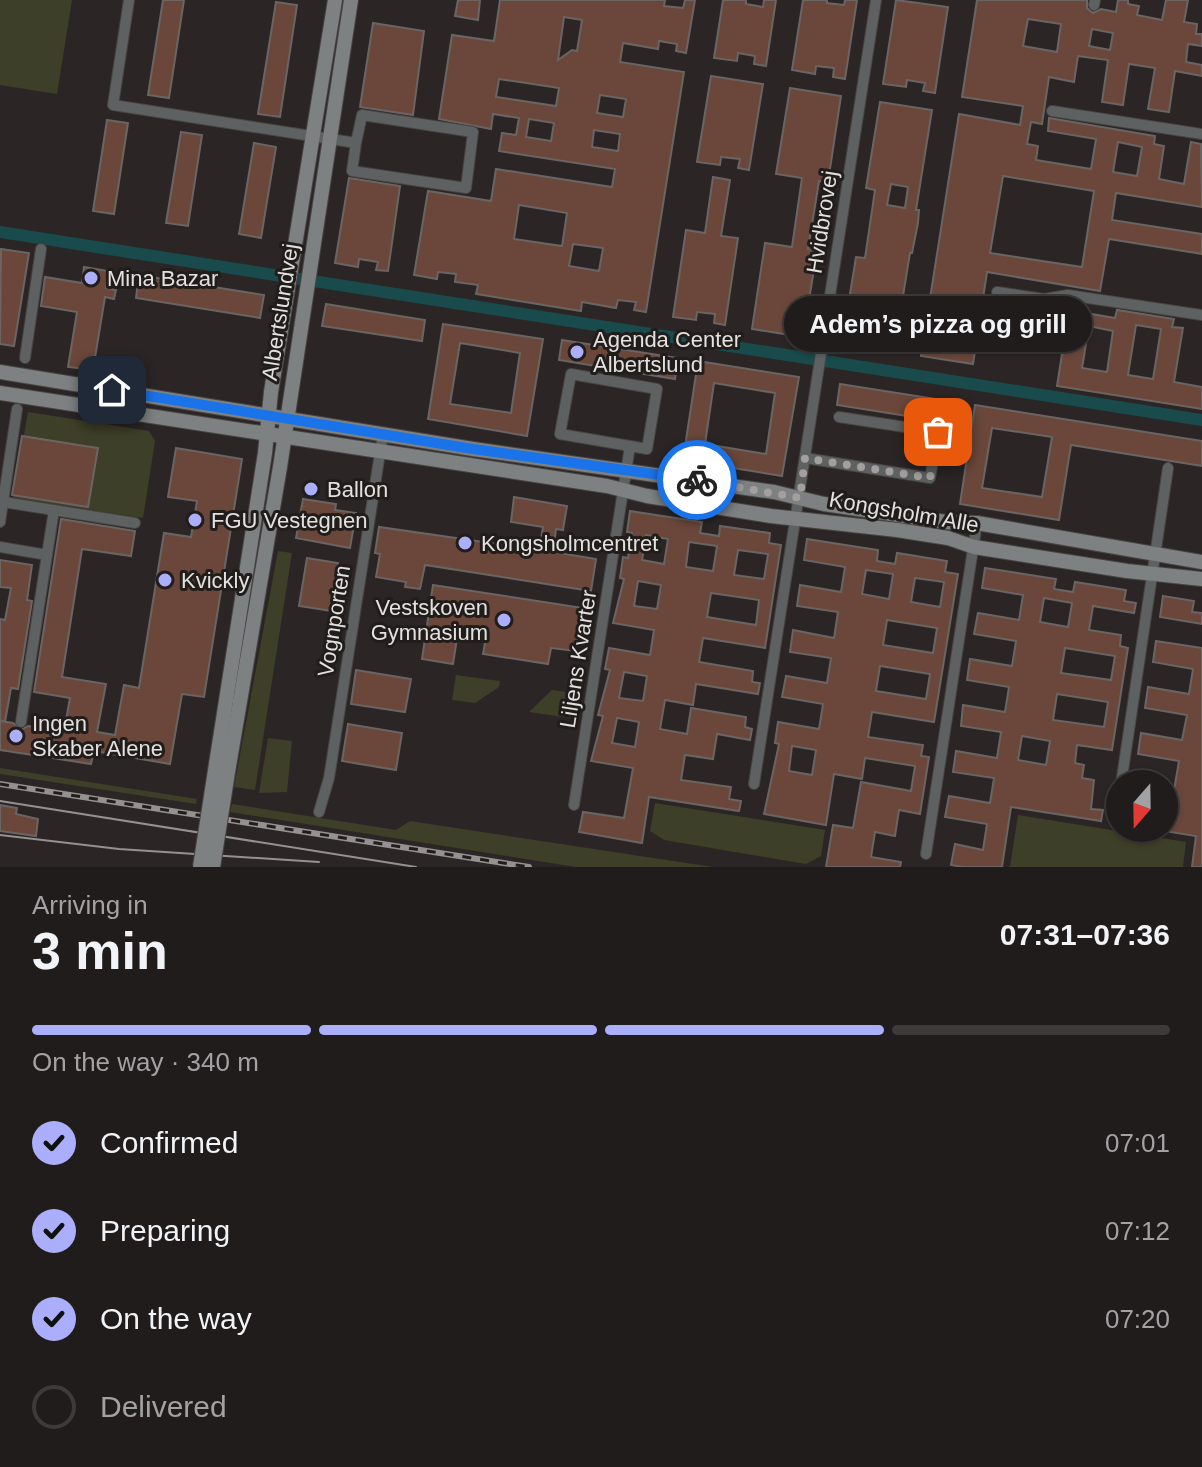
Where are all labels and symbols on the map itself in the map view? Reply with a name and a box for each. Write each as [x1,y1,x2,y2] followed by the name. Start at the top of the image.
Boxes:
[802,169,842,275] street label: Hvidbrovej
[257,242,303,382] street label: Albertslundvej
[107,266,218,291] place label: Mina Bazar
[82,269,100,287] marker: Mina Bazar
[784,296,1092,352] callout: Adem’s pizza og grill
[593,327,741,377] place label: Agenda Center Albertslund
[568,343,586,361] marker: Agenda Center Albertslund
[78,356,146,424] pin
[904,398,972,466] pin
[657,440,737,520] courier
[327,477,388,502] place label: Ballon
[302,480,320,498] marker: Ballon
[827,487,981,537] street label: Kongsholm Alle
[211,508,368,533] place label: FGU Vestegnen
[186,511,204,529] marker: FGU Vestegnen
[481,531,658,556] place label: Kongsholmcentret
[456,534,474,552] marker: Kongsholmcentret
[313,563,355,679] street label: Vognporten
[181,568,249,593] place label: Kvickly
[156,571,174,589] marker: Kvickly
[555,588,601,730] street label: Liljens Kvarter
[371,595,488,645] place label: Vestskoven Gymnasium
[495,611,513,629] marker: Vestskoven Gymnasium
[32,711,163,761] place label: Ingen Skaber Alene
[7,727,25,745] marker: Ingen Skaber Alene
[1106,770,1178,842] north arrow

